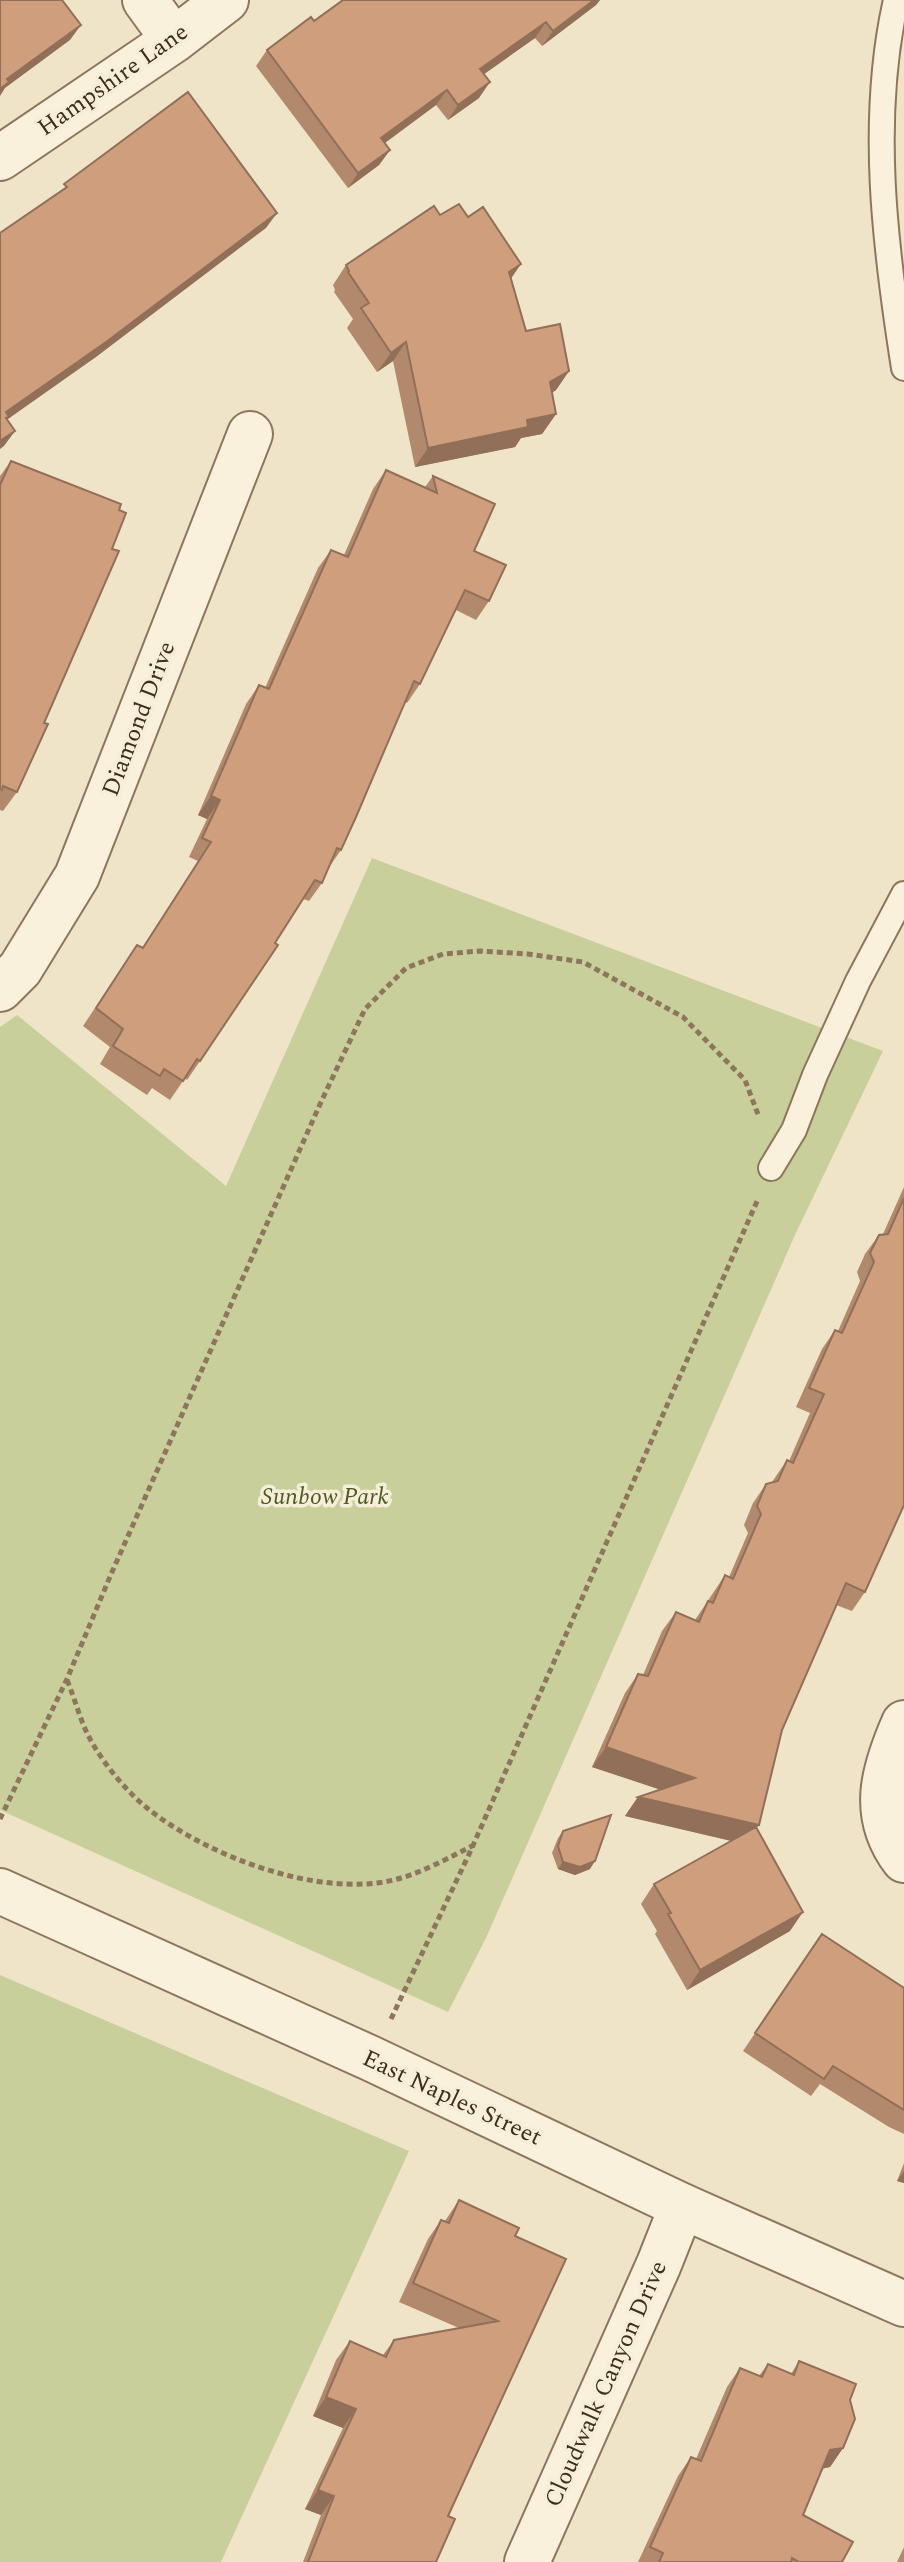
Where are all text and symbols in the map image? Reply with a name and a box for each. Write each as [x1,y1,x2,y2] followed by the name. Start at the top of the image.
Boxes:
[30,15,196,145] street label: Hampshire Lane
[93,636,185,802] street label: Diamond Drive
[261,1479,389,1515] park label: Sunbow Park
[356,2041,548,2155] street label: East Naples Street
[535,2255,677,2513] street label: Cloudwalk Canyon Drive

